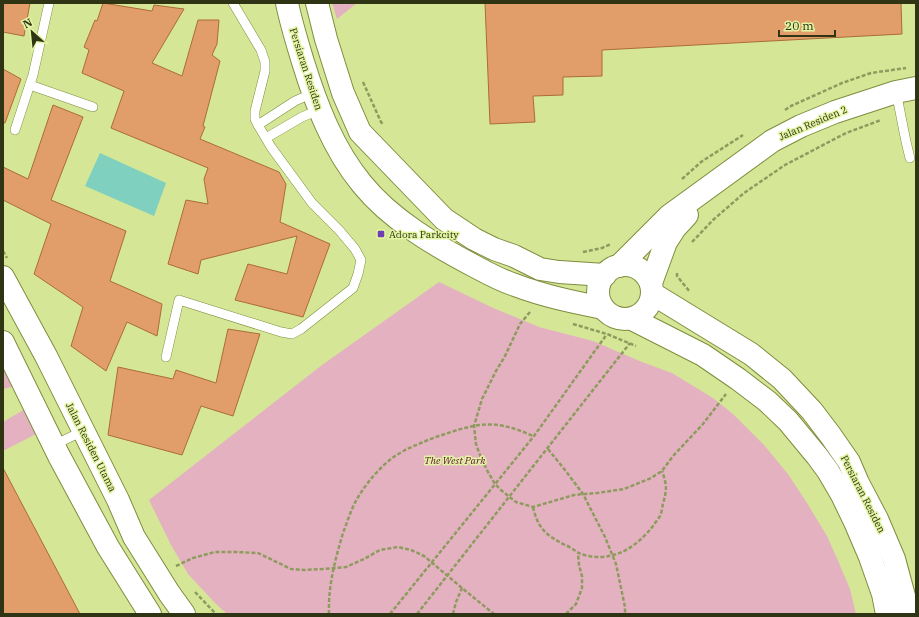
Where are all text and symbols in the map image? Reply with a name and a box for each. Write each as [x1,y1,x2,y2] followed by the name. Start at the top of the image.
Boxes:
[12,12,52,52] north arrow
[779,12,835,38] scale bar
[20,15,35,31] text: N
[785,18,814,33] text: 20 m
[287,26,326,112] street label: Persiaran Residen
[777,103,849,143] street label: Jalan Residen 2
[389,228,459,241] place label: Adora Parkcity
[376,229,386,239] marker: Adora Parkcity
[63,400,119,494] street label: Jalan Residen Utama
[838,453,889,536] street label: Persiaran Residen
[424,454,486,467] park label: The West Park

